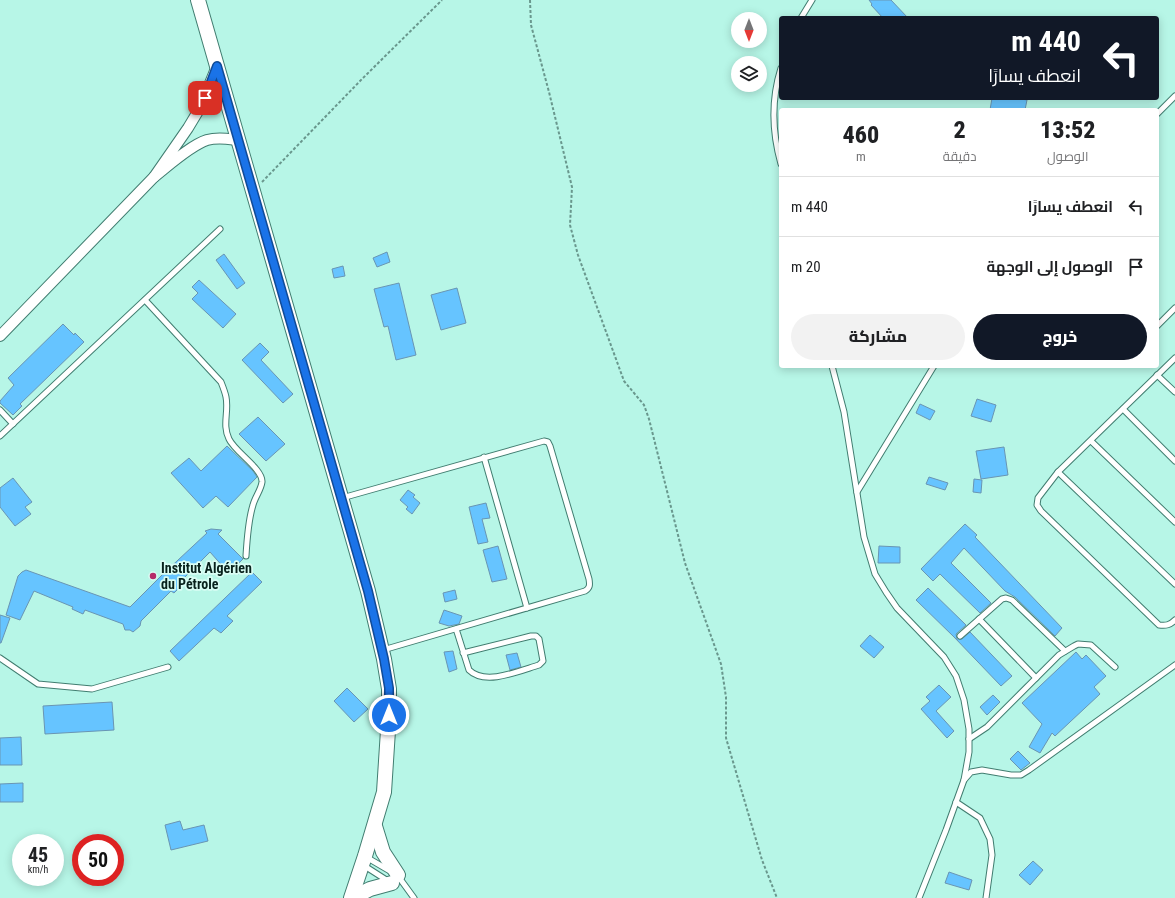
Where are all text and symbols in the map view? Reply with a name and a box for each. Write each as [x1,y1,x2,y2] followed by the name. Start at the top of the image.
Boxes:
[731,12,767,48] north arrow
[731,12,767,92] map controls
[1011,25,1081,58] text: 440 m
[1095,32,1147,84] icon: left
[731,56,767,92] button: layers
[988,65,1081,86] text: انعطف يسارًا
[188,81,222,115] pin
[194,87,216,109] icon: arrive
[953,116,966,144] text: 2
[1040,116,1096,144] text: 13:52
[843,121,879,149] text: 460
[856,149,866,164] text: m
[943,149,976,164] text: دقيقة
[1047,149,1088,164] text: الوصول
[1125,196,1147,218] icon: left
[791,198,828,216] text: 440 m
[1028,198,1113,216] text: انعطف يسارًا
[1125,256,1147,278] icon: arrive
[791,258,821,276] text: 20 m
[987,258,1113,276] text: الوصول إلى الوجهة
[791,314,965,360] button: مشاركة
[973,314,1147,360] button: خروج
[161,560,252,592] place label: Institut Algérien du Pétrole
[148,571,158,581] marker: Institut Algérien du Pétrole
[368,694,410,736] position arrow
[72,834,124,886] speed limit sign: 50
[28,843,48,867] text: 45
[28,864,48,875] text: km/h

